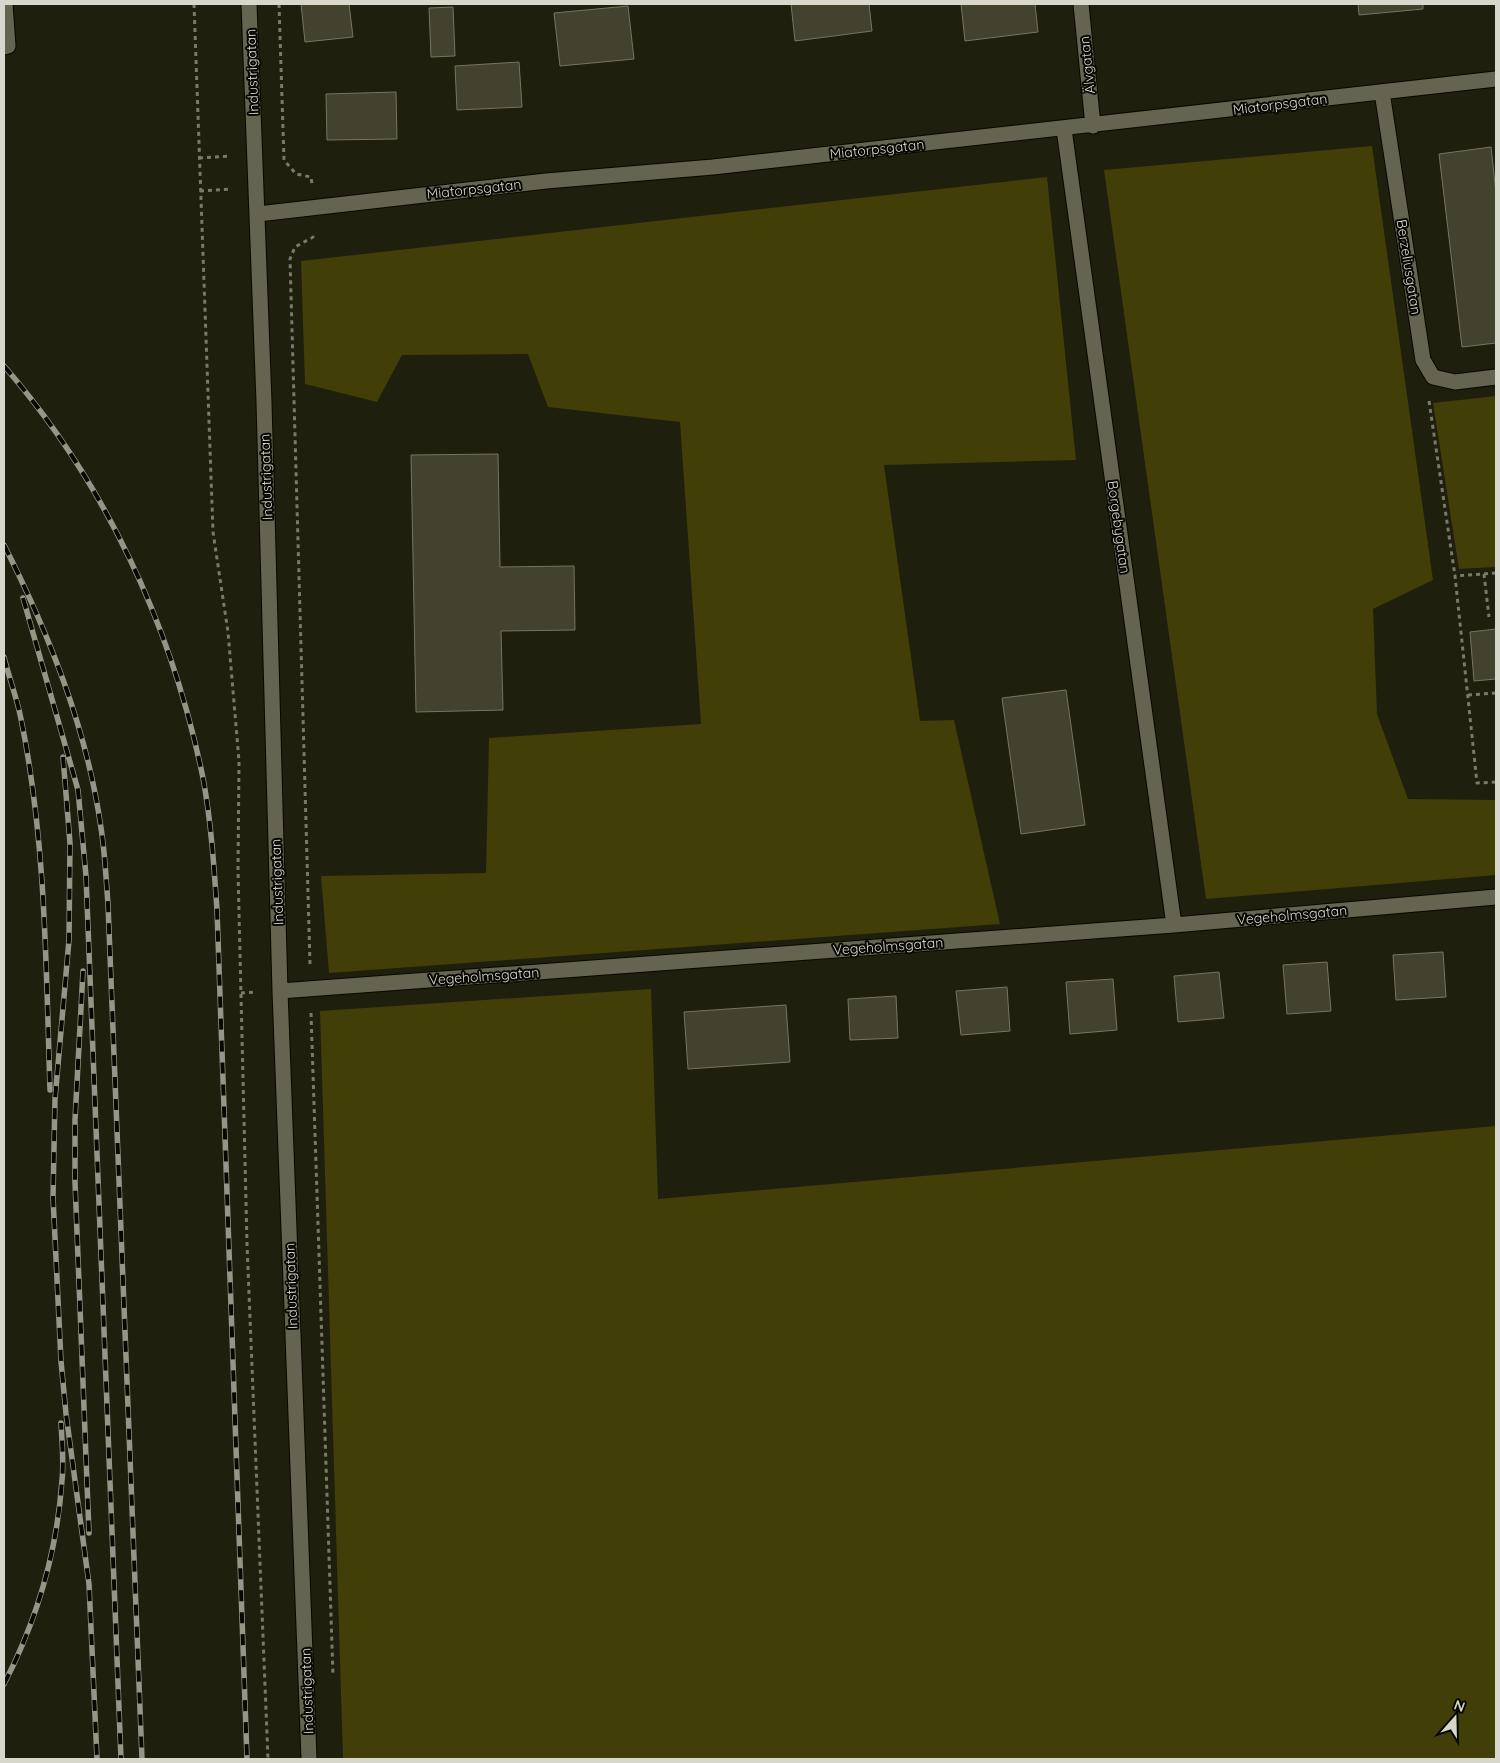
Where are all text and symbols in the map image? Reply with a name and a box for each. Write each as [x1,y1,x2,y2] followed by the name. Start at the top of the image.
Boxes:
[241,28,263,116] street label: Industrigatan
[1075,35,1099,95] street label: Älvgatan
[1232,89,1328,119] street label: Miatorpsgatan
[829,135,925,163] street label: Miatorpsgatan
[426,175,522,203] street label: Miatorpsgatan
[1393,218,1425,316] street label: Berzeliusgatan
[255,433,277,521] street label: Industrigatan
[1104,479,1134,575] street label: Borgebygatan
[266,838,288,926] street label: Industrigatan
[1236,901,1348,929] street label: Vegeholmsgatan
[832,933,944,959] street label: Vegeholmsgatan
[428,963,540,989] street label: Vegeholmsgatan
[280,1242,302,1330] street label: Industrigatan
[296,1647,318,1735] street label: Industrigatan
[1430,1693,1480,1743] north arrow
[1452,1696,1467,1716] text: N

